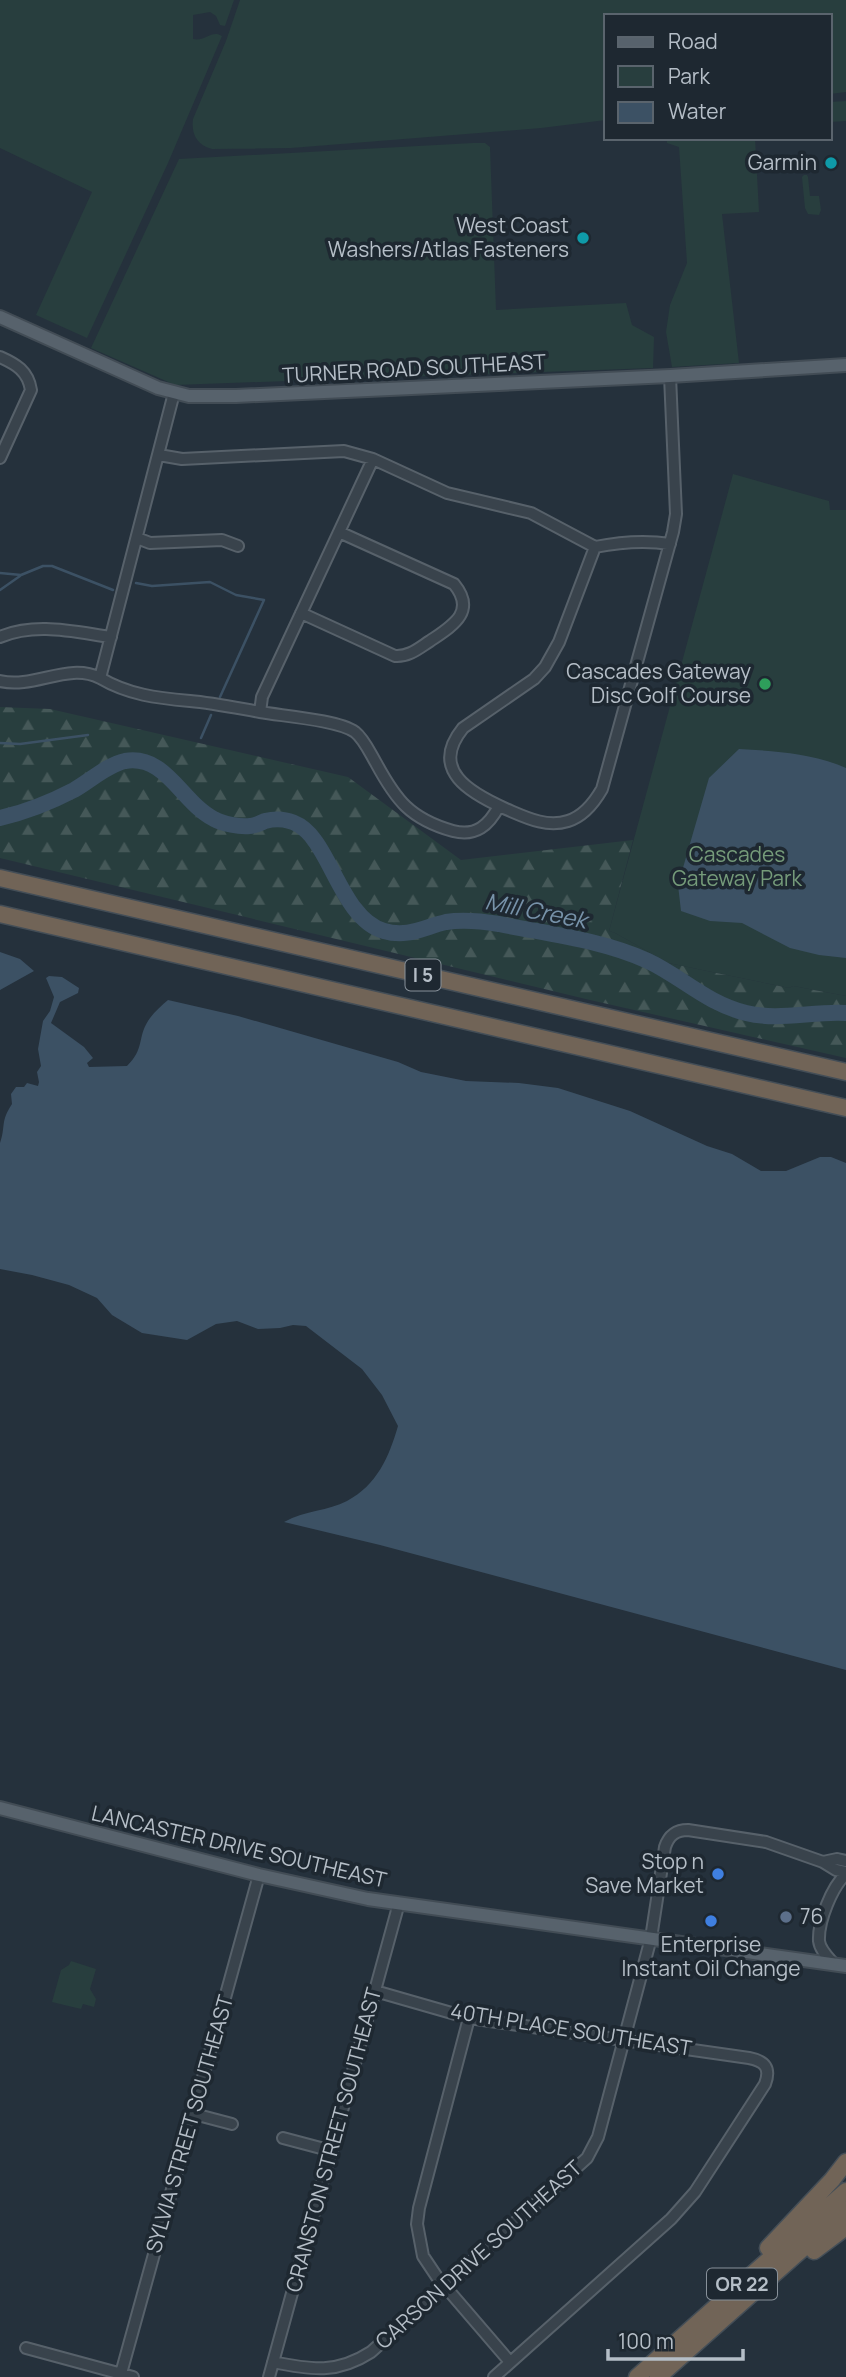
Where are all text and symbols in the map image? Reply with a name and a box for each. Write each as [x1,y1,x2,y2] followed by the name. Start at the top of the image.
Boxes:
[604,14,832,140] legend
[668,27,718,55] text: Road
[668,62,710,90] text: Park
[668,97,727,125] text: Water
[748,148,817,176] place label: Garmin
[823,155,839,171] marker: Garmin
[328,211,569,263] place label: West Coast Washers/Atlas Fasteners
[575,230,591,246] marker: West Coast Washers/Atlas Fasteners
[281,347,547,389] street label: TURNER ROAD SOUTHEAST
[566,657,751,709] place label: Cascades Gateway Disc Golf Course
[757,676,773,692] marker: Cascades Gateway Disc Golf Course
[672,840,803,892] park label: Cascades Gateway Park
[483,884,593,936] water label: Mill Creek
[406,959,440,990] road number: I 5
[89,1798,390,1894] street label: LANCASTER DRIVE SOUTHEAST
[585,1847,704,1899] place label: Stop n Save Market
[710,1866,726,1882] marker: Stop n Save Market
[800,1902,824,1930] place label: 76
[778,1909,794,1925] marker: 76
[703,1913,719,1929] marker: Enterprise Instant Oil Change
[621,1930,801,1982] place label: Enterprise Instant Oil Change
[279,1984,387,2295] street label: CRANSTON STREET SOUTHEAST
[139,1991,239,2256] street label: SYLVIA STREET SOUTHEAST
[449,1996,694,2062] street label: 40TH PLACE SOUTHEAST
[369,2154,588,2355] street label: CARSON DRIVE SOUTHEAST
[707,2268,777,2300] road number: OR 22
[608,2318,743,2362] scale bar
[618,2327,674,2355] text: 100 m

